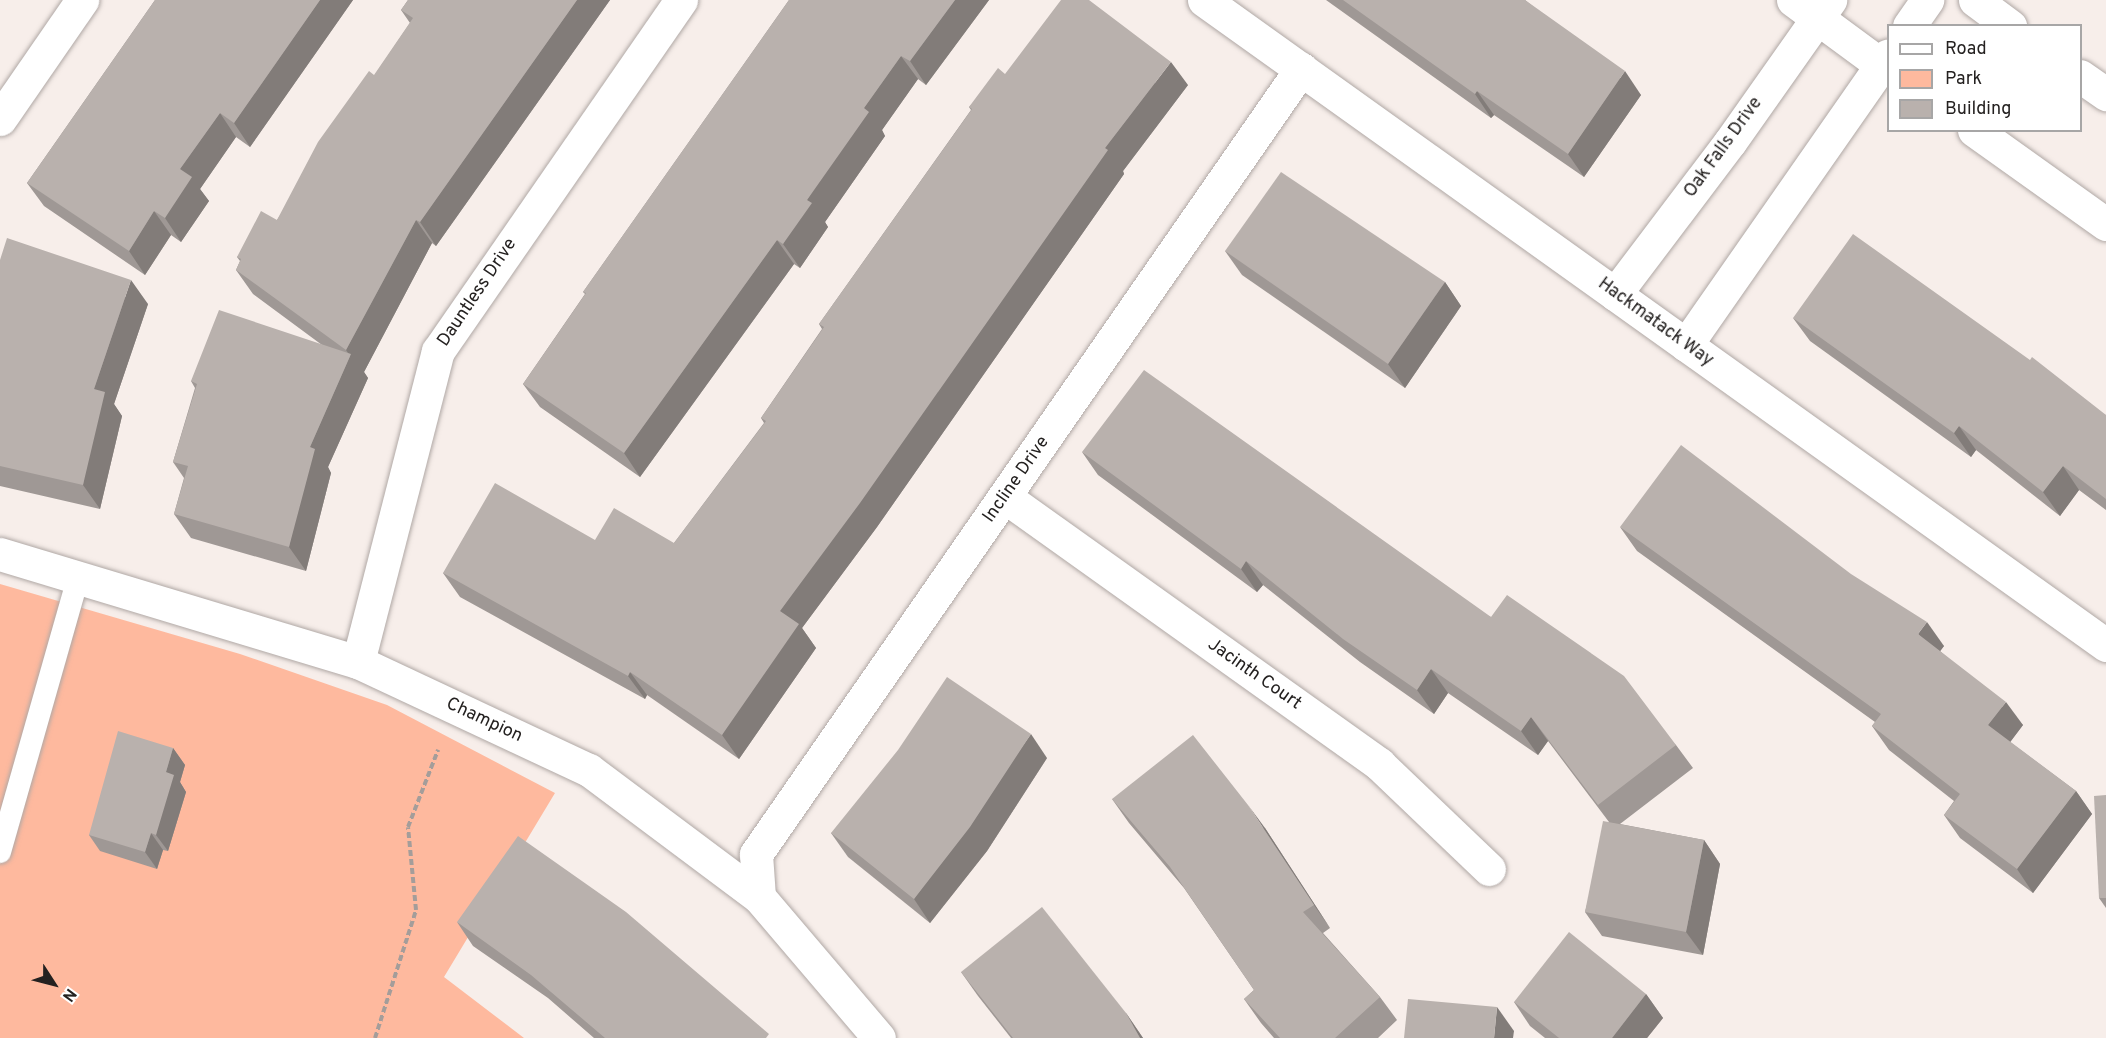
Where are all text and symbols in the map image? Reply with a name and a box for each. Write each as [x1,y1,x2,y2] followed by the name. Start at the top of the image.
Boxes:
[1887,24,2082,132] legend
[1945,38,1987,61] text: Road
[1945,68,1982,91] text: Park
[1680,94,1768,202] street label: Oak Falls Drive
[1945,98,2011,121] text: Building
[434,235,522,351] street label: Dauntless Drive
[1593,274,1717,372] street label: Hackmatack Way
[979,433,1055,527] street label: Incline Drive
[1203,635,1305,715] street label: Jacinth Court
[442,694,526,748] street label: Champion
[24,954,84,1014] north arrow
[57,984,80,1005] text: N

